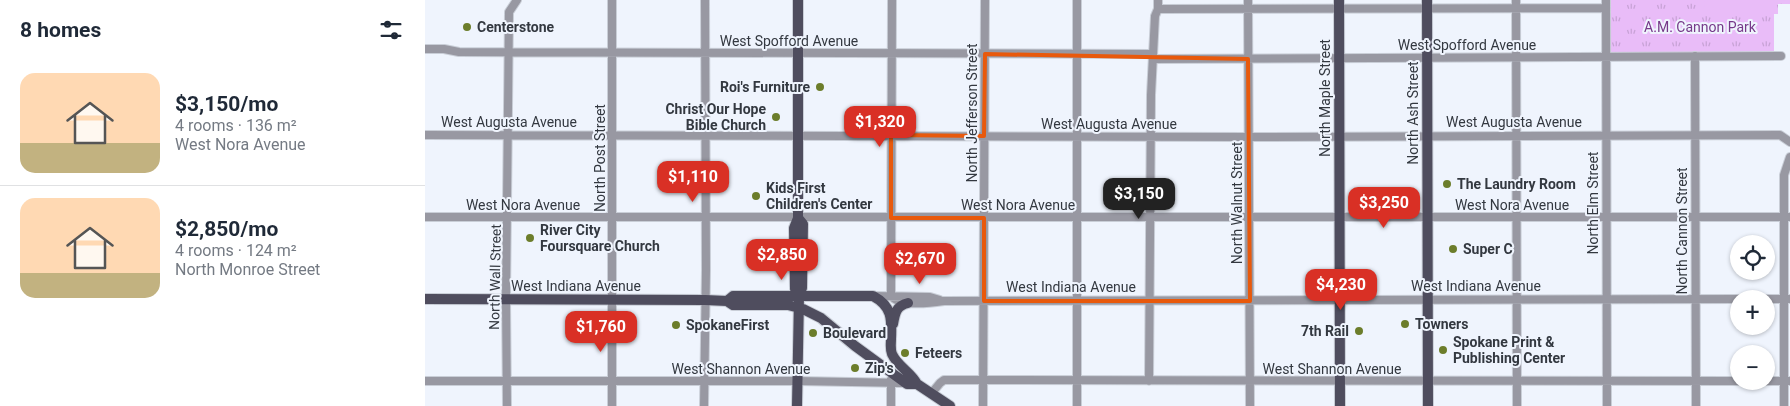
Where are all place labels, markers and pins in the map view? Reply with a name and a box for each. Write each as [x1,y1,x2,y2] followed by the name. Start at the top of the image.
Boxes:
[477,19,554,35] place label: Centerstone
[461,21,473,33] marker: Centerstone
[720,79,810,95] place label: Roi's Furniture
[814,81,826,93] marker: Roi's Furniture
[665,101,766,133] place label: Christ Our Hope Bible Church
[839,106,921,148] pin: $1,320
[770,111,782,123] marker: Christ Our Hope Bible Church
[652,160,734,203] pin: $1,110
[1457,176,1576,192] place label: The Laundry Room
[1098,178,1180,220] pin: $3,150
[1441,178,1453,190] marker: The Laundry Room
[766,180,872,212] place label: Kids First Children's Center
[1343,186,1425,229] pin: $3,250
[750,190,762,202] marker: Kids First Children's Center
[540,222,660,254] place label: River City Foursquare Church
[524,232,536,244] marker: River City Foursquare Church
[741,238,823,281] pin: $2,850
[1463,241,1513,257] place label: Super C
[879,242,961,285] pin: $2,670
[1447,243,1459,255] marker: Super C
[1300,268,1382,311] pin: $4,230
[560,310,642,353] pin: $1,760
[1415,316,1468,332] place label: Towners
[686,317,769,333] place label: SpokaneFirst
[1399,318,1411,330] marker: Towners
[670,319,682,331] marker: SpokaneFirst
[1301,323,1349,339] place label: 7th Rail
[823,325,886,341] place label: Boulevard
[1353,325,1365,337] marker: 7th Rail
[807,327,819,339] marker: Boulevard
[1453,334,1565,366] place label: Spokane Print & Publishing Center
[1437,344,1449,356] marker: Spokane Print & Publishing Center
[915,345,962,361] place label: Feteers
[899,347,911,359] marker: Feteers
[865,360,894,376] place label: Zip's
[849,362,861,374] marker: Zip's

